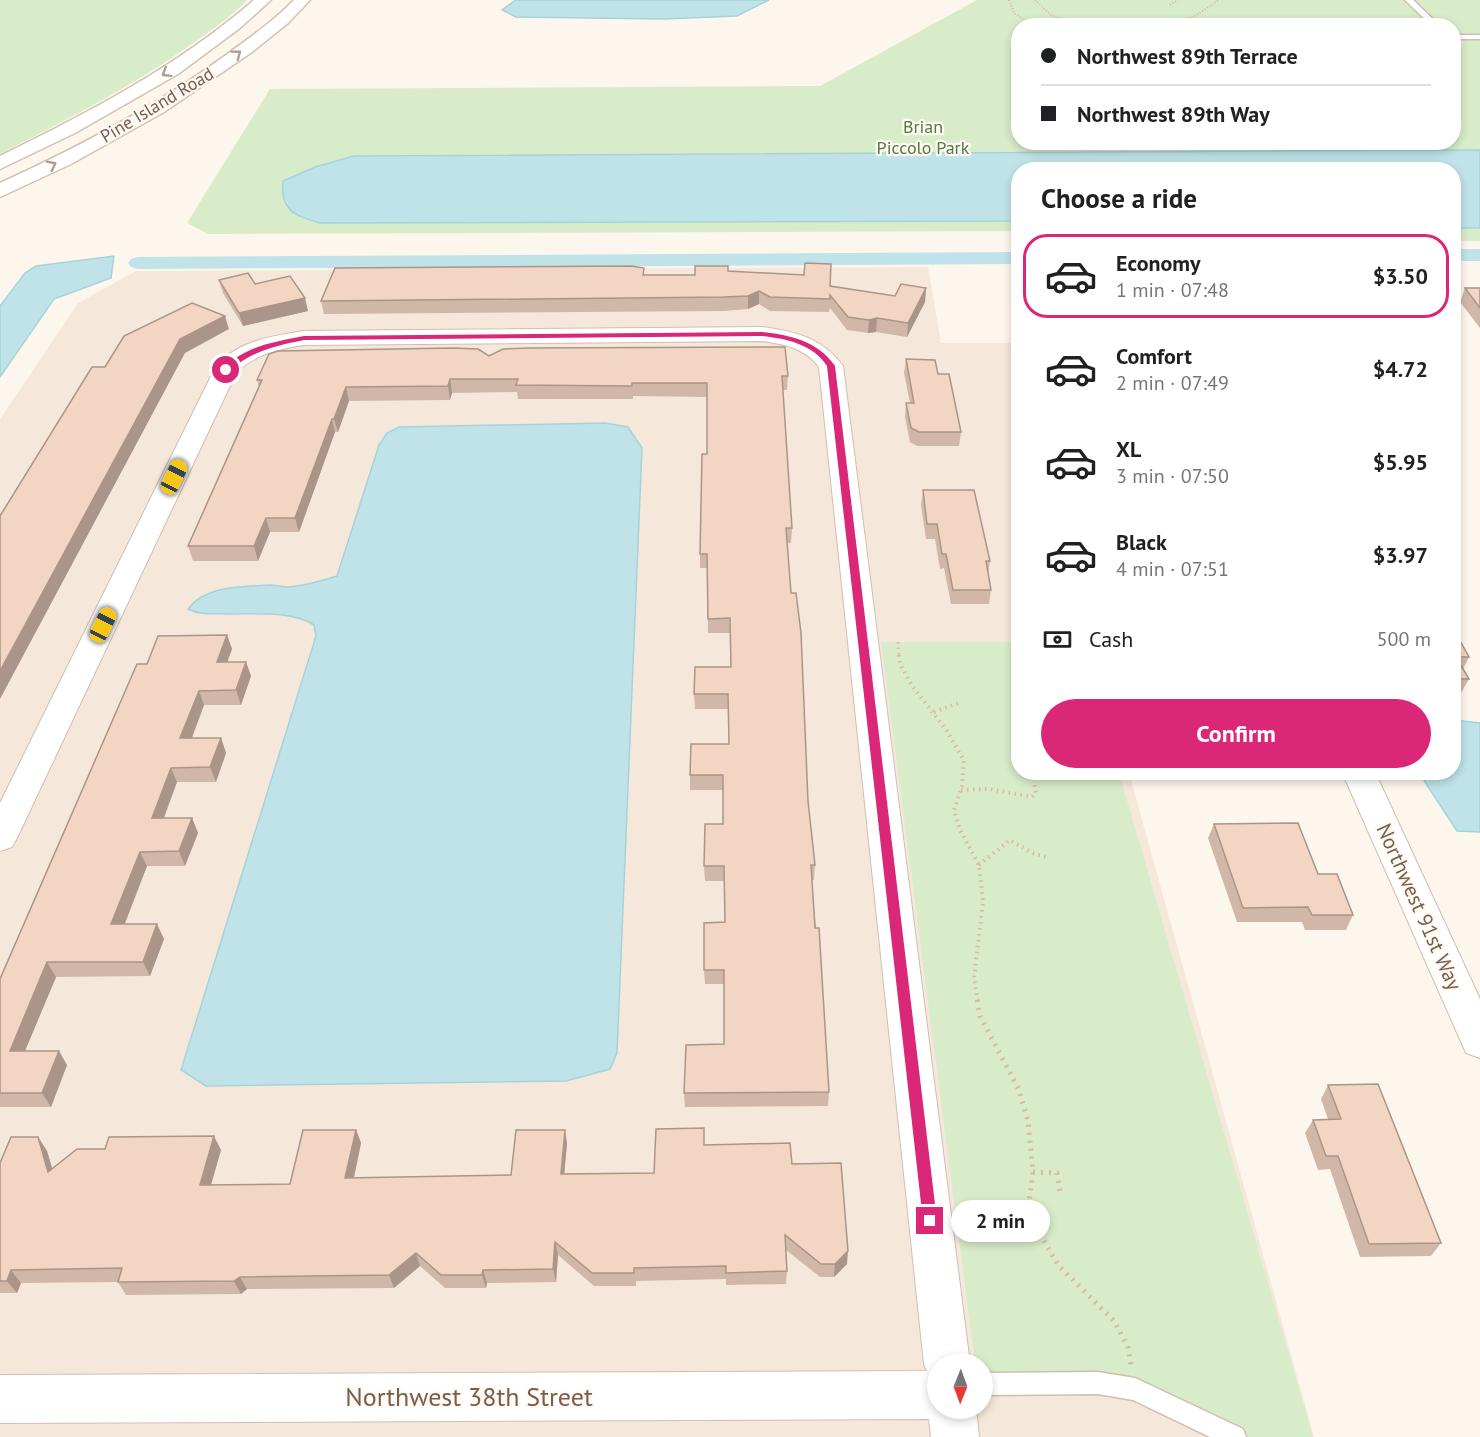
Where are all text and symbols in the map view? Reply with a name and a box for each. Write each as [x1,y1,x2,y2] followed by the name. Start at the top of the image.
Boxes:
[1077,42,1298,70] text: Northwest 89th Terrace
[231,50,242,61] one-way arrow
[96,62,218,147] street label: Pine Island Road
[162,65,172,77] one-way arrow
[1077,100,1270,128] text: Northwest 89th Way
[877,115,970,159] park label: Brian Piccolo Park
[46,161,57,172] one-way arrow
[1041,181,1197,215] text: Choose a ride
[1044,249,1098,303] icon: car
[1116,249,1200,277] text: Economy
[1373,262,1428,290] text: $3.50
[1116,277,1229,303] text: 1 min · 07:48
[1044,342,1098,396] icon: car
[1116,342,1192,370] text: Comfort
[1373,355,1428,383] text: $4.72
[212,356,239,383] route start
[1116,370,1229,396] text: 2 min · 07:49
[1044,435,1098,489] icon: car
[1116,435,1141,463] text: XL
[1373,448,1428,476] text: $5.95
[158,457,190,497] car
[1116,463,1229,489] text: 3 min · 07:50
[1044,528,1098,582] icon: car
[1116,528,1167,556] text: Black
[1373,541,1428,569] text: $3.97
[1116,556,1229,582] text: 4 min · 07:51
[87,605,119,645] car
[1041,623,1074,656] icon: cash
[1089,625,1133,653] text: Cash
[1377,626,1431,652] text: 500 m
[1041,699,1431,768] button: Confirm
[1371,819,1468,995] street label: Northwest 91st Way
[951,1200,1050,1242] callout: 2 min
[916,1207,943,1234] route end
[976,1208,1025,1234] text: 2 min
[927,1353,993,1419] north arrow
[927,1353,993,1419] map controls
[345,1380,593,1413] street label: Northwest 38th Street

